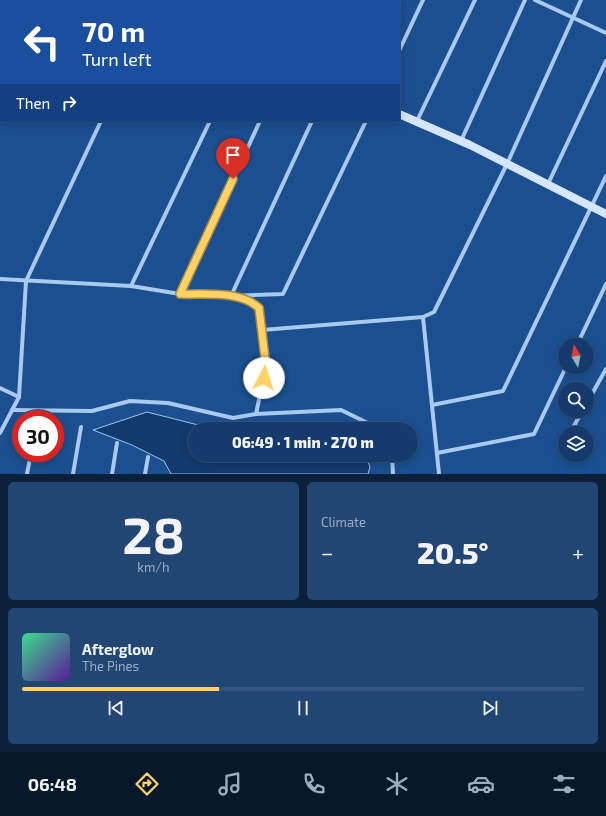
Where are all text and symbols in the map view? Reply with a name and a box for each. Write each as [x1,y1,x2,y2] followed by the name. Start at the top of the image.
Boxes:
[82,14,145,48] text: 70 m
[16,16,68,68] icon: left
[82,48,152,70] text: Turn left
[58,92,80,114] icon: right
[16,94,50,112] text: Then
[216,138,250,179] pin
[222,144,244,166] icon: arrive
[558,338,594,374] north arrow
[558,338,594,462] map controls
[243,357,285,399] position arrow
[558,382,594,418] button: search
[12,410,64,462] speed limit sign: 30
[558,426,594,462] button: layers
[232,433,374,451] text: 06:49 · 1 min · 270 m
[122,502,185,564] text: 28
[321,514,366,530] text: Climate
[417,534,489,570] text: 20.5°
[321,539,334,565] text: −
[572,539,584,565] text: +
[137,559,170,575] text: km/h
[82,640,154,658] text: Afterglow
[82,658,139,674] text: The Pines
[105,697,127,719] icon: previous
[292,697,314,719] icon: pause
[479,697,501,719] icon: next
[133,770,161,798] icon: directions
[216,770,244,798] icon: music
[300,770,328,798] icon: phone
[383,770,411,798] icon: climate
[467,770,495,798] icon: car
[550,770,578,798] icon: filters
[28,773,77,795] text: 06:48

